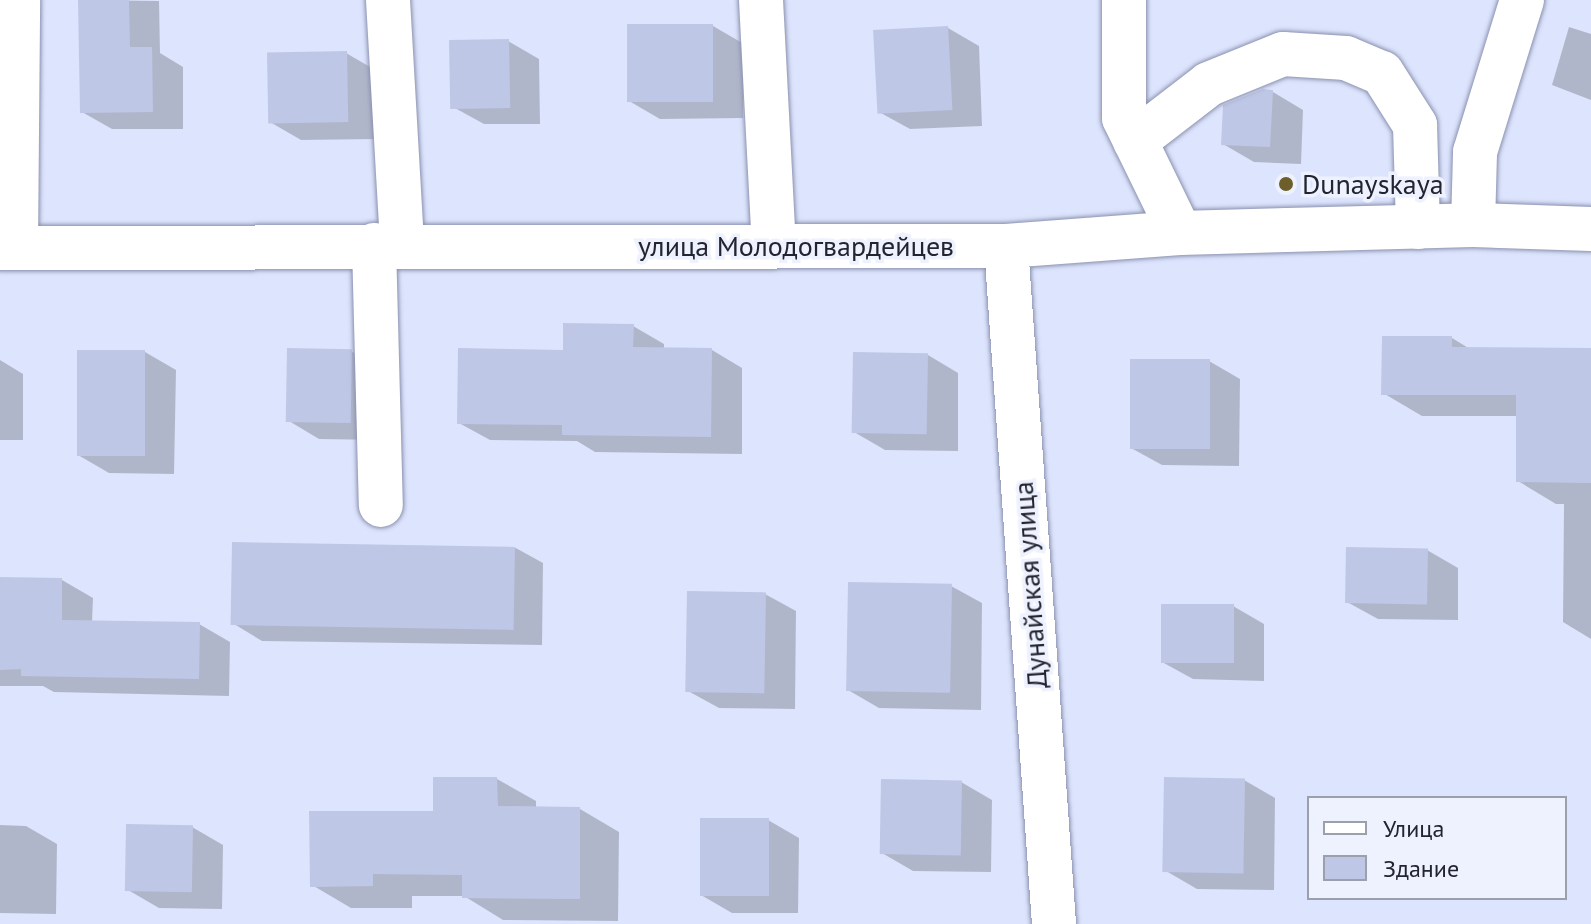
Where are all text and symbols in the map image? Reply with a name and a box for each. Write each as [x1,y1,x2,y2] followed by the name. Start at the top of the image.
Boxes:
[1302,167,1444,201] place label: Dunayskaya
[1277,175,1295,193] marker: Dunayskaya
[638,229,954,263] street label: улица Молодогвардейцев
[1006,480,1054,690] street label: Дунайская улица
[1307,796,1567,900] legend
[1383,813,1444,844] text: Улица
[1383,853,1459,884] text: Здание

